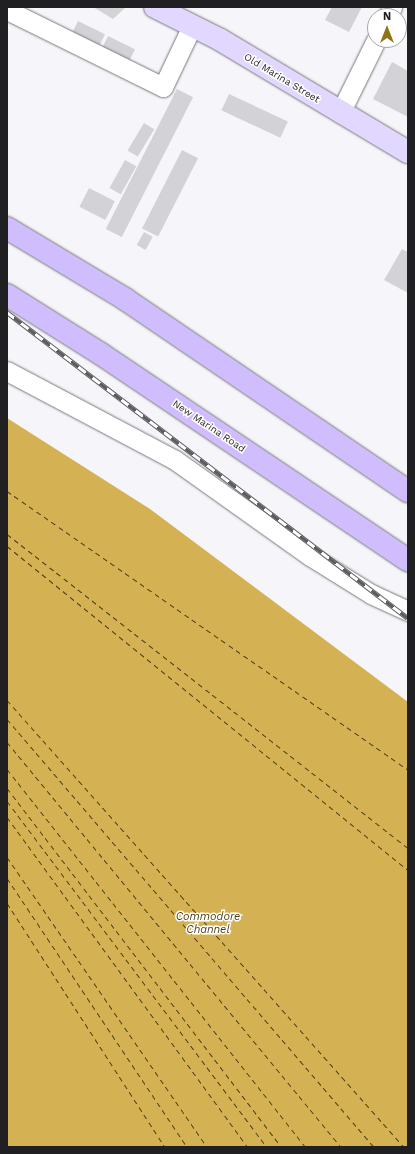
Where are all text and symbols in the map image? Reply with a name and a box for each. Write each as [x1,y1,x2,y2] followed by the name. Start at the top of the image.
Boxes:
[367,8,407,48] north arrow
[383,10,391,23] text: N
[242,51,322,105] street label: Old Marina Street
[170,397,248,455] street label: New Marina Road
[176,911,240,937] water label: Commodore Channel

